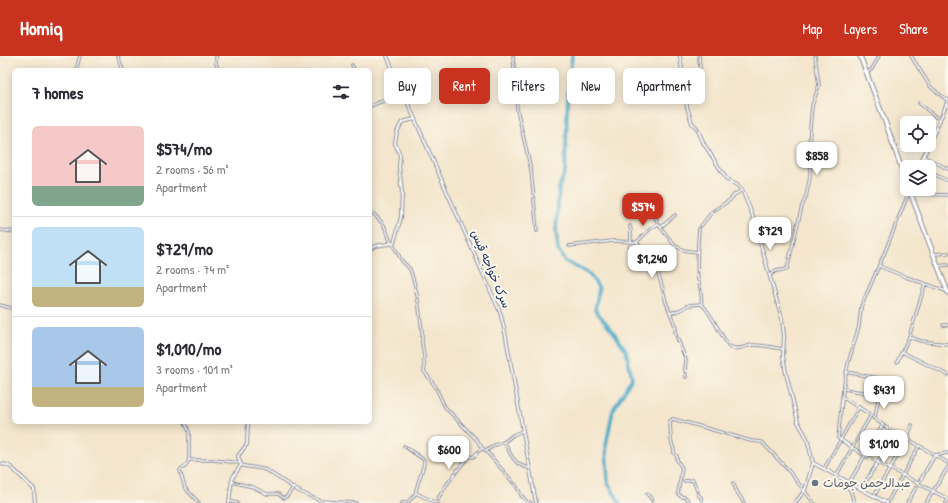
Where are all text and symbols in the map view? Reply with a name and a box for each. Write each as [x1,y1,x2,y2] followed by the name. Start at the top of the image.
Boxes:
[20,15,63,41] text: Homiq
[802,19,822,38] text: Map
[844,19,877,38] text: Layers
[899,19,928,38] text: Share
[384,68,431,104] chip: Buy
[439,68,490,104] chip: Rent
[498,68,559,104] chip: Filters
[567,68,615,104] chip: New
[623,68,705,104] chip: Apartment
[32,81,83,104] text: 7 homes
[330,81,352,103] icon: filters
[900,116,936,196] map controls
[900,116,936,152] button: locate
[156,137,212,160] text: $574/mo
[64,142,112,190] icon: home
[793,142,841,176] pin: $858
[805,146,829,164] text: $858
[156,160,229,178] text: 2 rooms · 56 m²
[900,160,936,196] button: layers
[156,178,207,196] text: Apartment
[619,193,667,227] pin: $574
[631,197,655,215] text: $574
[746,217,794,251] pin: $729
[758,221,782,239] text: $729
[467,227,516,311] street label: سرک خواجه قیس
[156,237,213,260] text: $729/mo
[64,243,112,291] icon: home
[619,245,685,279] pin: $1,240
[637,249,667,267] text: $1,240
[156,260,229,278] text: 2 rooms · 74 m²
[156,278,207,296] text: Apartment
[156,337,221,360] text: $1,010/mo
[64,343,112,391] icon: home
[156,360,233,378] text: 3 rooms · 101 m²
[860,376,908,410] pin: $431
[156,378,207,396] text: Apartment
[873,380,895,398] text: $431
[851,430,917,464] pin: $1,010
[869,434,899,452] text: $1,010
[425,436,473,470] pin: $600
[437,440,461,458] text: $600
[823,474,911,491] place label: عبدالرحمن جومات
[810,478,820,488] marker: عبدالرحمن جومات

